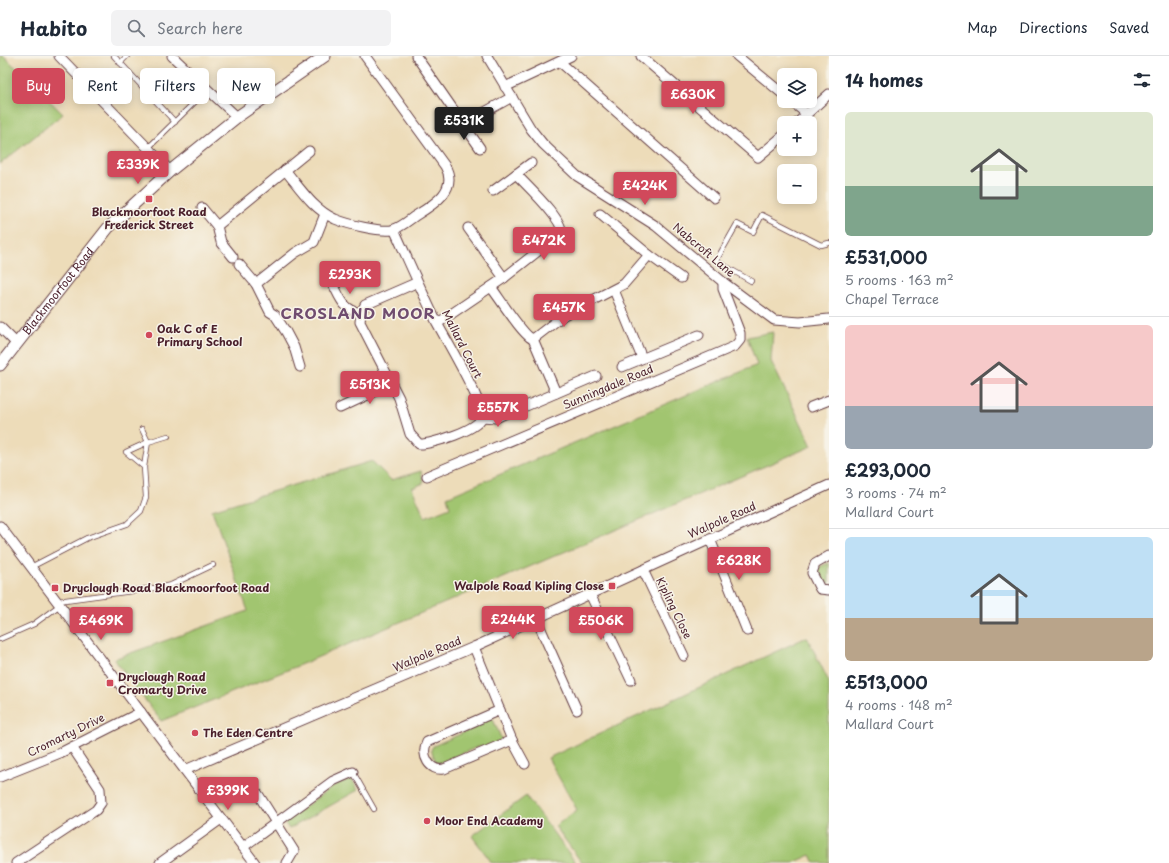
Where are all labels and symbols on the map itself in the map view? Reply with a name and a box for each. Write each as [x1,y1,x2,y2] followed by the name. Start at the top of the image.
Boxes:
[665,81,721,115] pin: £630K
[436,107,492,141] pin: £531K
[110,151,166,185] pin: £339K
[617,172,673,206] pin: £424K
[144,194,154,204] marker: Blackmoorfoot Road Frederick Street
[91,203,207,233] place label: Blackmoorfoot Road Frederick Street
[669,218,739,281] street label: Nabcroft Lane
[516,227,572,261] pin: £472K
[18,243,98,338] street label: Blackmoorfoot Road
[322,261,378,295] pin: £293K
[536,294,592,328] pin: £457K
[281,301,435,324] district label: CROSLAND MOOR
[438,306,487,382] street label: Mallard Court
[157,320,242,350] place label: Oak C of E Primary School
[144,330,154,340] marker: Oak C of E Primary School
[560,360,656,413] street label: Sunningdale Road
[342,371,398,405] pin: £513K
[470,394,526,428] pin: £557K
[685,497,759,542] street label: Walpole Road
[711,547,767,581] pin: £628K
[652,574,697,642] street label: Kipling Close
[454,577,604,594] place label: Walpole Road Kipling Close
[63,579,269,596] place label: Dryclough Road Blackmoorfoot Road
[607,581,617,591] marker: Walpole Road Kipling Close
[50,583,60,593] marker: Dryclough Road Blackmoorfoot Road
[485,606,541,640] pin: £244K
[73,607,129,641] pin: £469K
[573,607,629,641] pin: £506K
[390,631,464,676] street label: Walpole Road
[118,668,207,698] place label: Dryclough Road Cromarty Drive
[105,678,115,688] marker: Dryclough Road Cromarty Drive
[24,708,107,761] street label: Cromarty Drive
[203,724,293,741] place label: The Eden Centre
[190,728,200,738] marker: The Eden Centre
[200,777,256,811] pin: £399K
[435,812,543,829] place label: Moor End Academy
[422,816,432,826] marker: Moor End Academy

